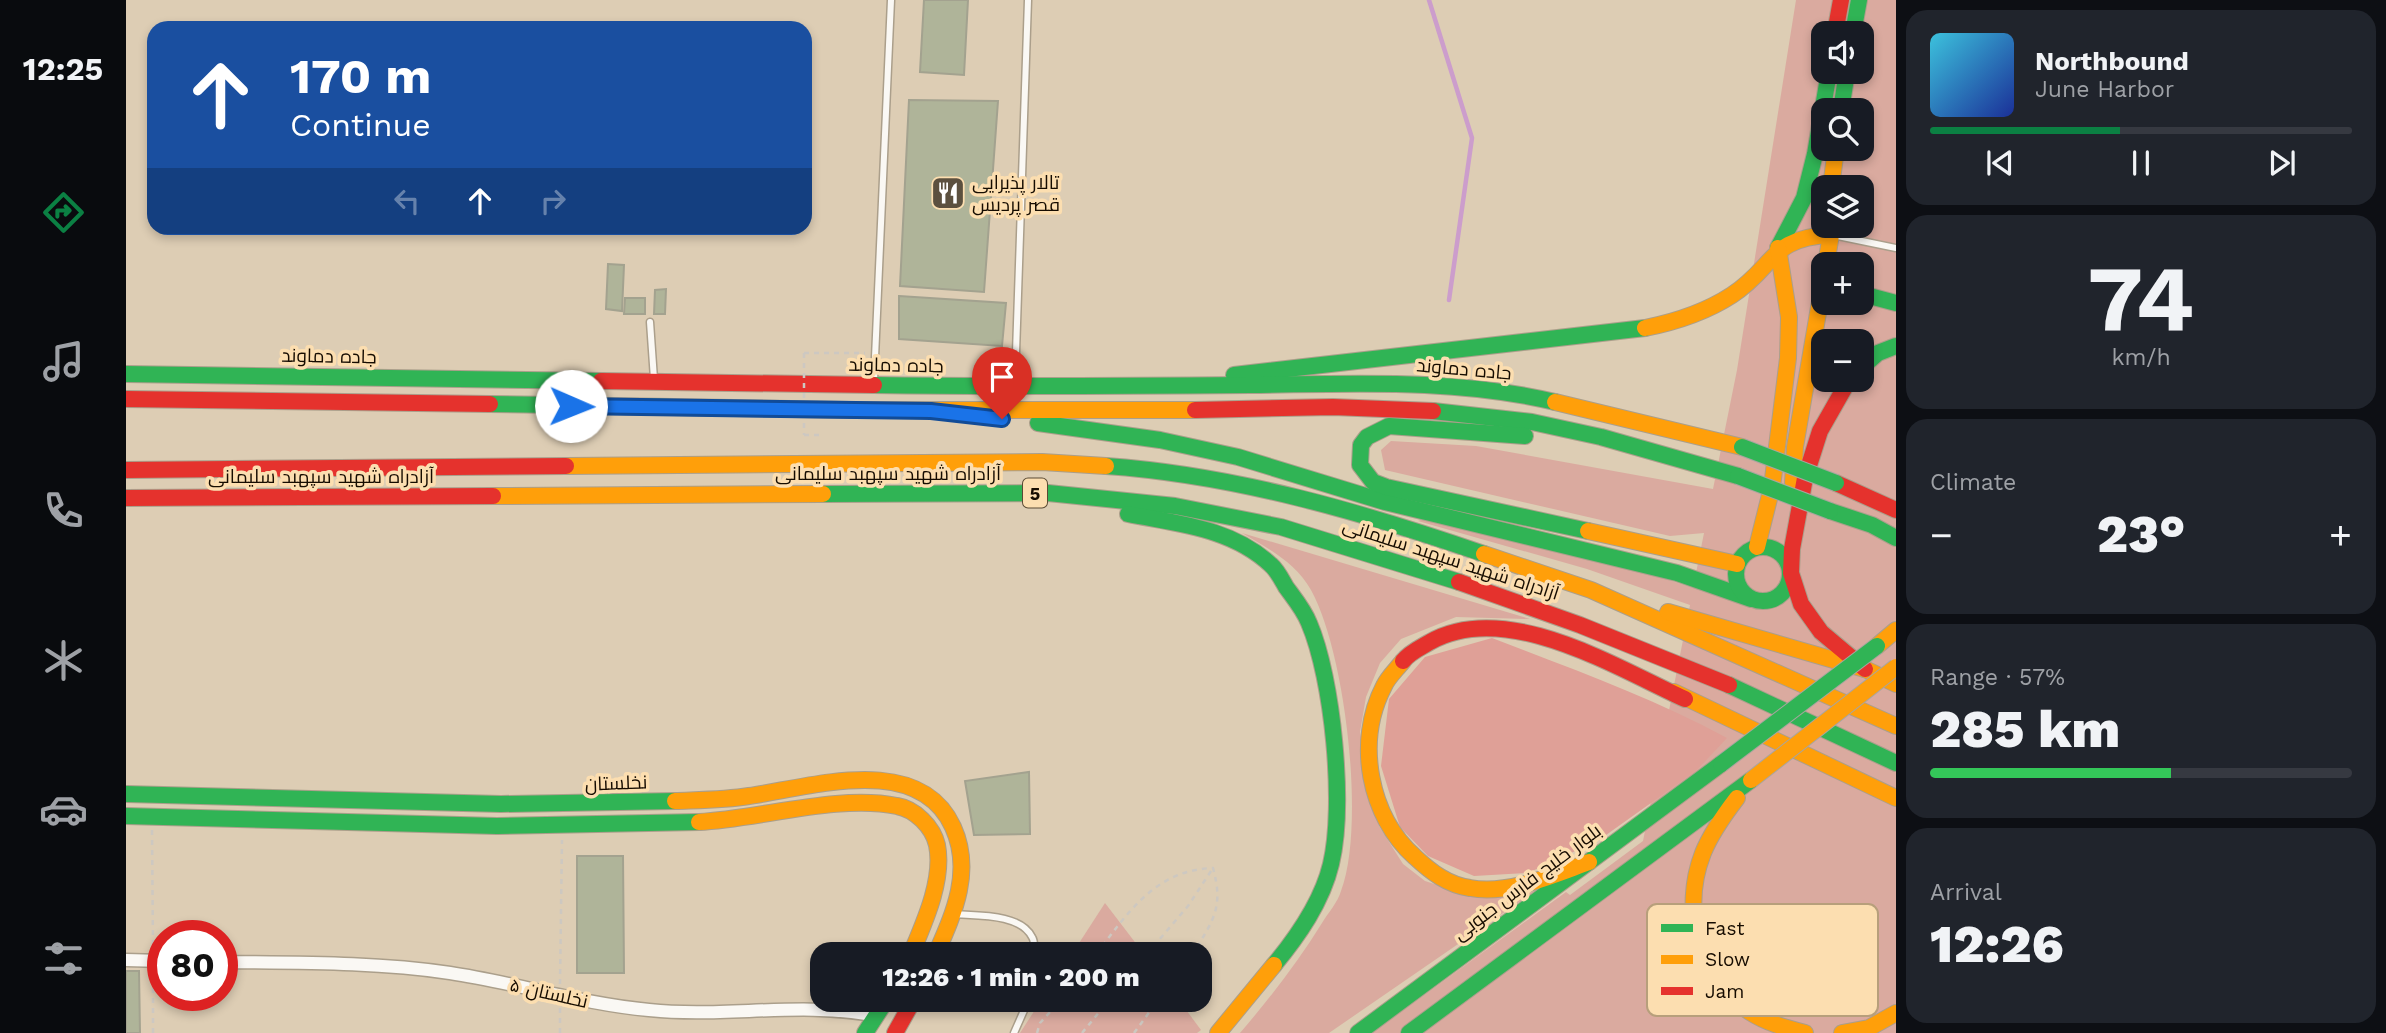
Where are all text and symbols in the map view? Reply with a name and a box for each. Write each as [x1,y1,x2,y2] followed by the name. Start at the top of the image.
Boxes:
[1811,21,1874,392] map controls
[1811,21,1874,84] button: sound
[2035,46,2189,76] text: Northbound
[290,47,431,105] text: 170 m
[175,49,266,140] icon: ahead
[23,50,103,88] text: 12:25
[2035,76,2174,103] text: June Harbor
[1811,98,1874,161] button: search
[290,106,431,144] text: Continue
[1981,144,2019,182] icon: previous
[2122,144,2160,182] icon: pause
[2263,144,2301,182] icon: next
[972,171,1060,217] place label: تالار پذیرایی قصر پردیس
[929,174,967,212] restaurant icon: تالار پذیرایی قصر پردیس
[1811,175,1874,238] button: layers
[388,182,426,220] icon: left
[461,182,499,220] icon: ahead
[534,182,572,220] icon: right
[39,188,88,237] icon: directions
[2088,245,2194,352] text: 74
[1811,252,1874,315] button: +
[1811,329,1874,392] button: −
[39,337,88,386] icon: music
[281,344,377,368] street label: جاده دماوند
[2111,344,2171,371] text: km/h
[972,347,1032,419] pin
[848,353,944,377] street label: جاده دماوند
[1415,353,1513,385] street label: جاده دماوند
[983,358,1021,396] icon: arrive
[534,369,608,443] position arrow
[775,462,1001,485] street label: آزادراه شهید سپهبد سلیمانی
[208,465,434,488] street label: آزادراه شهید سپهبد سلیمانی
[1930,469,2016,496] text: Climate
[1023,478,1047,508] road number: 5
[39,486,88,535] icon: phone
[2097,504,2185,565] text: 23°
[1340,513,1562,605] street label: آزادراه شهید سپهبد سلیمانی
[1930,513,1953,557] text: −
[2329,513,2352,557] text: +
[39,636,88,685] icon: climate
[1930,664,2065,691] text: Range · 57%
[1930,699,2120,760] text: 285 km
[584,770,648,796] street label: نخلستان
[39,785,88,834] icon: car
[1448,819,1607,947] street label: بلوار خلیج فارس جنوبی
[1930,879,2002,906] text: Arrival
[1647,904,1878,1016] legend
[1930,914,2064,975] text: 12:26
[1705,917,1744,940] text: Fast
[147,920,238,1011] speed limit sign: 80
[39,934,88,983] icon: filters
[1705,948,1750,971] text: Slow
[882,962,1140,992] text: 12:26 · 1 min · 200 m
[508,973,590,1013] street label: نخلستان ۵
[1705,980,1744,1003] text: Jam

